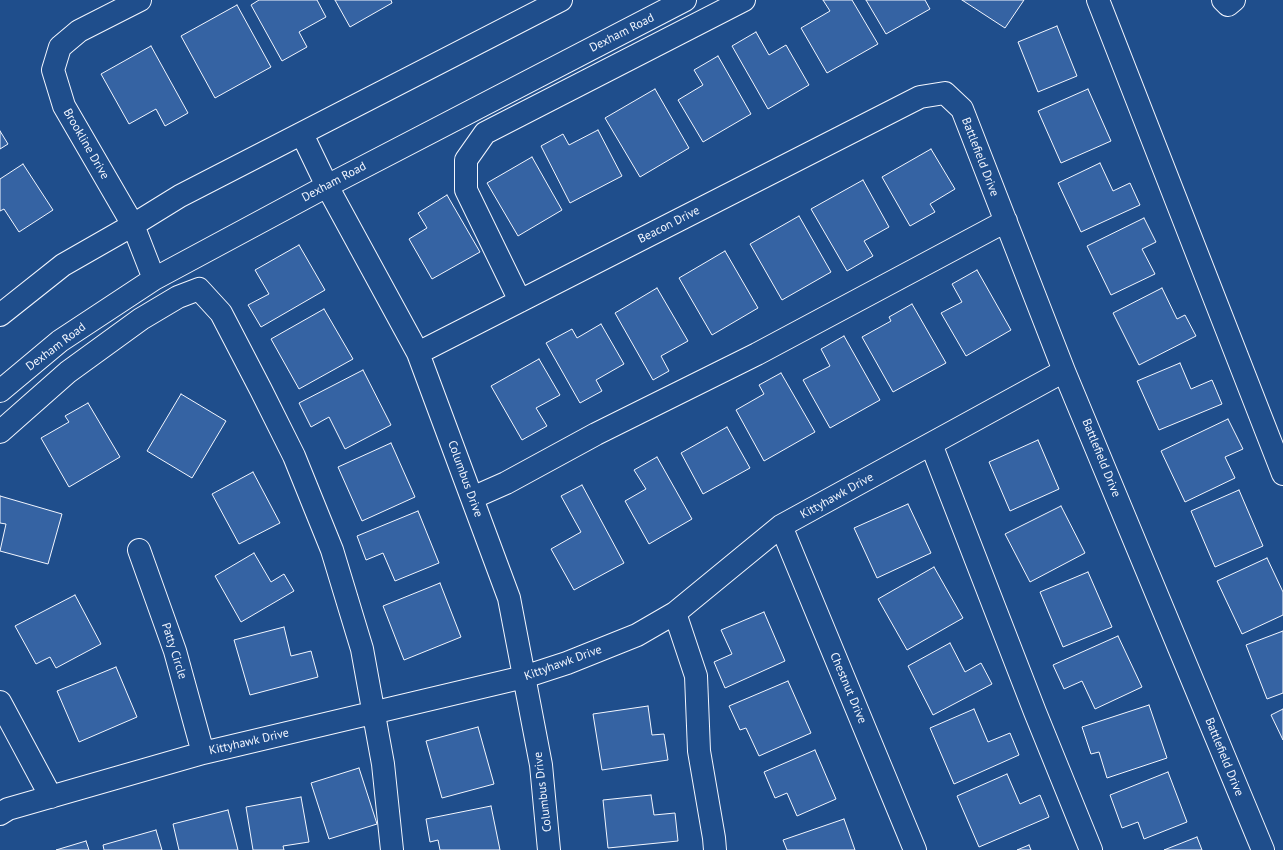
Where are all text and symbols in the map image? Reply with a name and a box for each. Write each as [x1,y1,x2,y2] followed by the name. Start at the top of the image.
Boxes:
[587,11,657,55] street label: Dexham Road
[60,106,112,182] street label: Brookline Drive
[958,116,1002,198] street label: Battlefield Drive
[299,159,369,205] street label: Dexham Road
[636,203,702,247] street label: Beacon Drive
[23,320,89,374] street label: Dexham Road
[1079,417,1123,499] street label: Battlefield Drive
[444,439,486,519] street label: Columbus Drive
[798,470,876,522] street label: Kittyhawk Drive
[158,621,190,681] street label: Patty Circle
[522,642,604,684] street label: Kittyhawk Drive
[827,650,869,726] street label: Chestnut Drive
[1202,716,1246,798] street label: Battlefield Drive
[208,726,290,758] street label: Kittyhawk Drive
[531,751,555,833] street label: Columbus Drive

